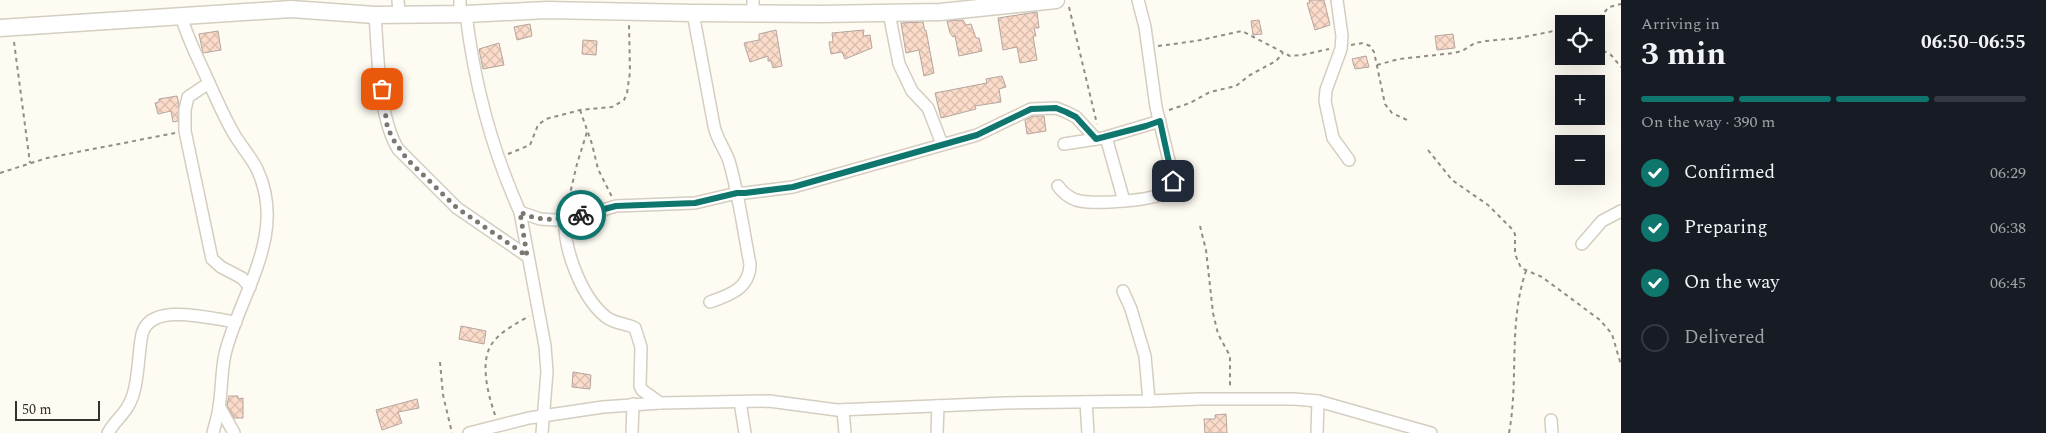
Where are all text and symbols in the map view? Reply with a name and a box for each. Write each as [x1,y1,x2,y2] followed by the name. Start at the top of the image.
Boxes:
[1641,12,1720,36] text: Arriving in
[1555,15,1605,185] map controls
[1555,15,1605,65] button: locate
[1921,28,2026,57] text: 06:50–06:55
[1641,30,1726,79] text: 3 min
[361,68,403,110] pin
[368,75,396,103] icon: bag
[1555,75,1605,125] button: +
[1641,110,1775,134] text: On the way · 390 m
[1555,135,1605,185] button: −
[1684,158,1775,187] text: Confirmed
[1641,159,1669,187] icon: check
[1152,160,1194,202] pin
[1990,161,2026,185] text: 06:29
[1159,167,1187,195] icon: home
[556,190,606,240] courier
[567,201,595,229] icon: bike
[1684,213,1768,242] text: Preparing
[1641,214,1669,242] icon: check
[1990,216,2026,240] text: 06:38
[1684,268,1780,297] text: On the way
[1641,269,1669,297] icon: check
[1990,271,2026,295] text: 06:45
[1684,323,1765,352] text: Delivered
[15,398,100,421] scale bar
[22,399,52,420] text: 50 m

